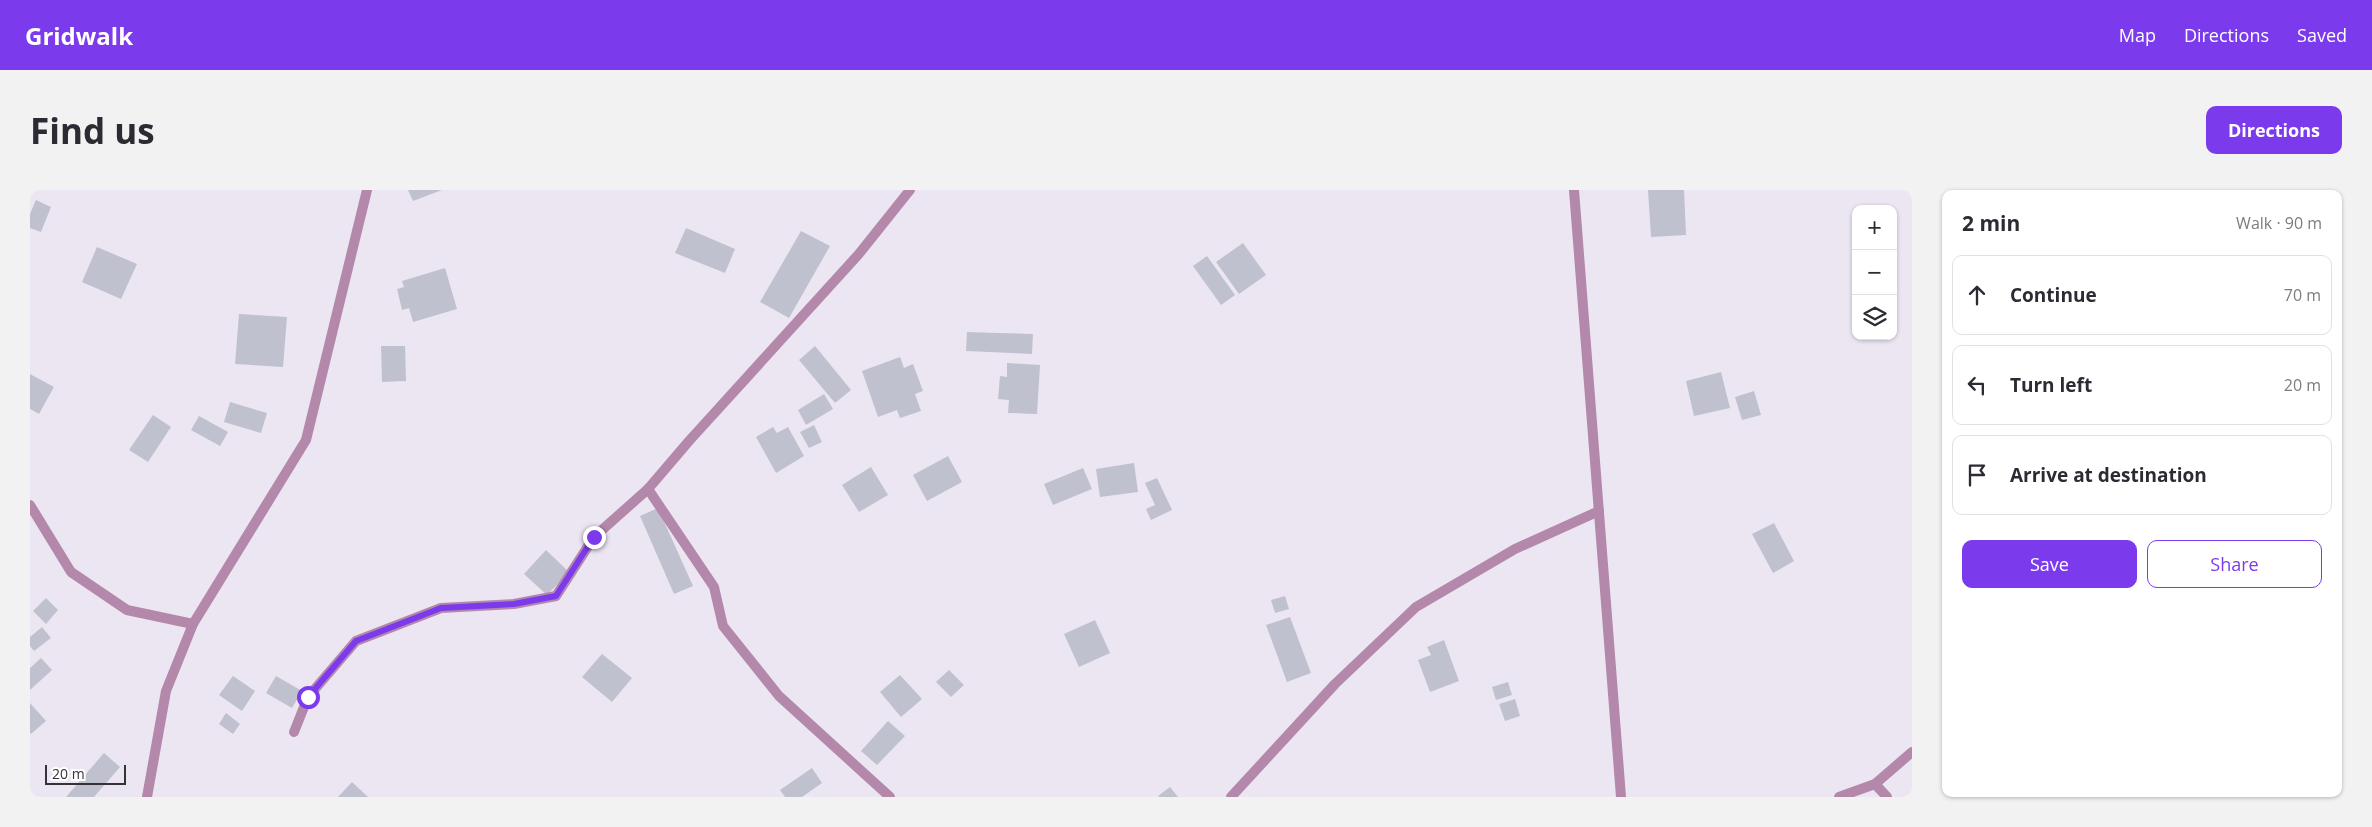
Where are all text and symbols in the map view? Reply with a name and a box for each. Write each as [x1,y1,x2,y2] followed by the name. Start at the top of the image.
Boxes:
[25,19,133,52] text: Gridwalk
[2119,23,2156,47] text: Map
[2184,23,2269,47] text: Directions
[2297,23,2347,47] text: Saved
[2206,106,2342,154] button: Directions
[30,107,155,154] text: Find us
[1852,205,1897,340] map controls
[1852,205,1897,250] button: +
[1962,209,2020,237] text: 2 min
[2236,212,2322,234] text: Walk · 90 m
[1852,250,1897,295] button: −
[1963,281,1991,309] icon: ahead
[2010,282,2097,308] text: Continue
[2284,284,2321,306] text: 70 m
[1852,295,1897,340] button: layers
[1963,371,1991,399] icon: left
[2010,372,2092,398] text: Turn left
[2284,374,2321,396] text: 20 m
[1963,461,1991,489] icon: arrive
[2010,462,2207,488] text: Arrive at destination
[583,526,606,549] route end
[1962,540,2137,588] button: Save
[2147,540,2322,588] button: Share
[297,686,320,709] route start
[45,762,126,785] scale bar
[52,764,85,783] text: 20 m

